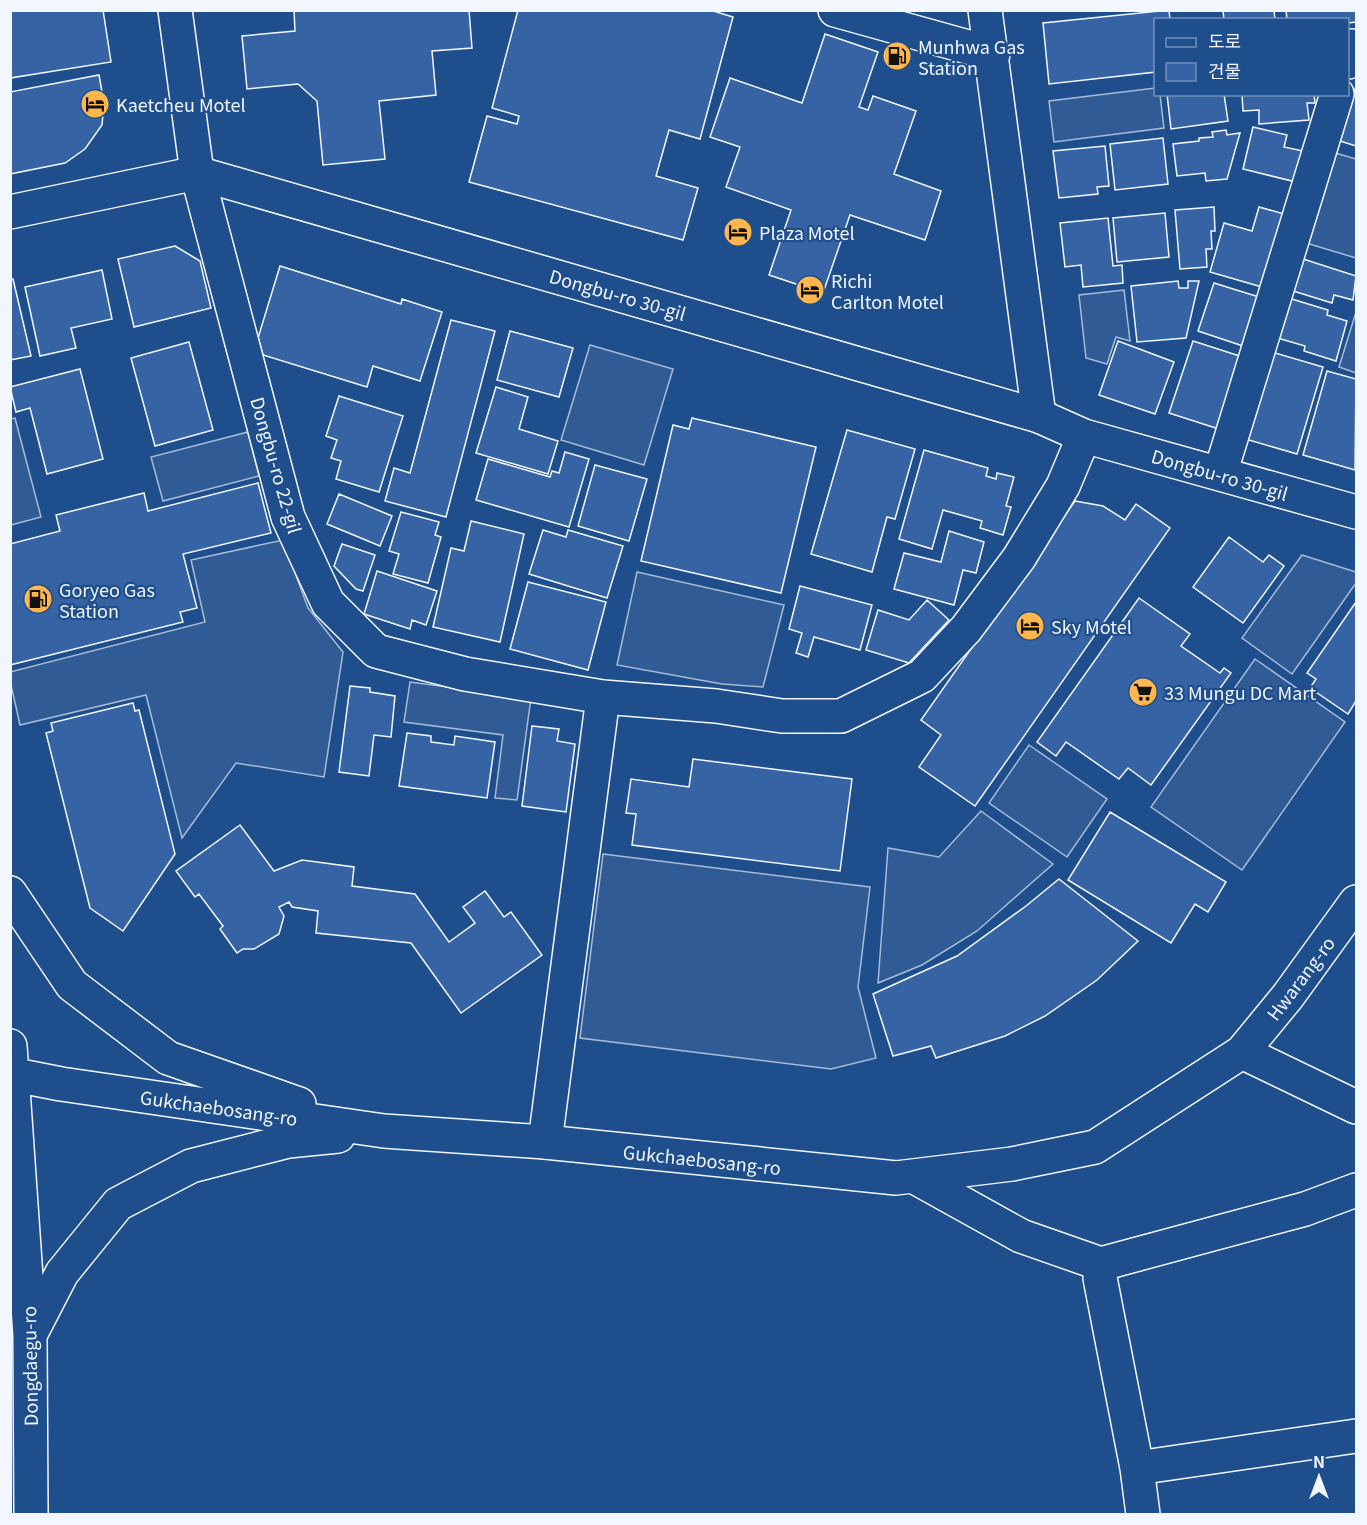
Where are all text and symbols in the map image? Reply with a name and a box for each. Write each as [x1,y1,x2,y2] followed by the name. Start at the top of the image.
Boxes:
[1154,18,1349,96] legend
[1208,27,1241,53] text: 도로
[918,33,1025,80] place label: Munhwa Gas Station
[881,40,913,72] fuel station icon: Munhwa Gas Station
[1208,57,1241,83] text: 건물
[79,88,111,120] hotel icon: Kaetcheu Motel
[116,91,246,117] place label: Kaetcheu Motel
[722,216,754,248] hotel icon: Plaza Motel
[759,219,855,245] place label: Plaza Motel
[547,262,689,326] street label: Dongbu-ro 30-gil
[831,267,944,314] place label: Richi Carlton Motel
[794,274,826,306] hotel icon: Richi Carlton Motel
[245,394,309,536] street label: Dongbu-ro 22-gil
[1149,442,1291,506] street label: Dongbu-ro 30-gil
[59,576,155,623] place label: Goryeo Gas Station
[22,583,54,615] fuel station icon: Goryeo Gas Station
[1014,610,1046,642] hotel icon: Sky Motel
[1051,613,1132,639] place label: Sky Motel
[1127,676,1159,708] supermarket icon: 33 Mungu DC Mart
[1164,679,1316,705] place label: 33 Mungu DC Mart
[1260,931,1340,1025] street label: Hwarang-ro
[139,1083,299,1131] street label: Gukchaebosang-ro
[622,1138,782,1180] street label: Gukchaebosang-ro
[15,1306,43,1426] street label: Dongdaegu-ro
[1289,1447,1349,1507] north arrow
[1313,1449,1325,1473] text: N

